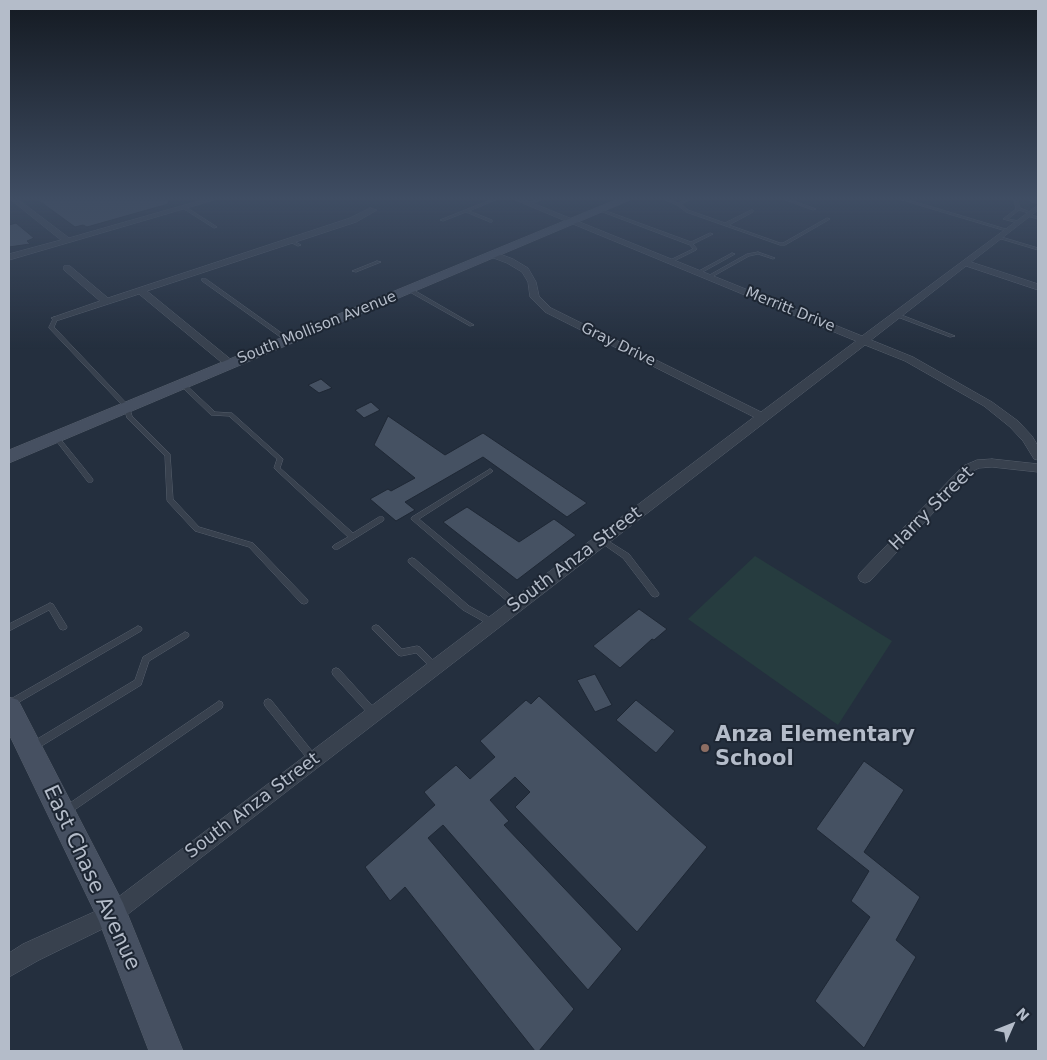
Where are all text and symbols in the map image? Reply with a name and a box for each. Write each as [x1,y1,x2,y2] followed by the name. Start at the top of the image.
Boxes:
[743,284,837,336] street label: Merritt Drive
[235,288,399,368] street label: South Mollison Avenue
[578,319,658,371] street label: Gray Drive
[885,462,979,556] street label: Harry Street
[504,502,646,618] street label: South Anza Street
[715,723,915,773] place label: Anza Elementary School
[699,742,711,754] marker: Anza Elementary School
[182,748,324,864] street label: South Anza Street
[37,781,145,975] street label: East Chase Avenue
[987,1000,1037,1050] north arrow
[1013,1005,1033,1024] text: N

